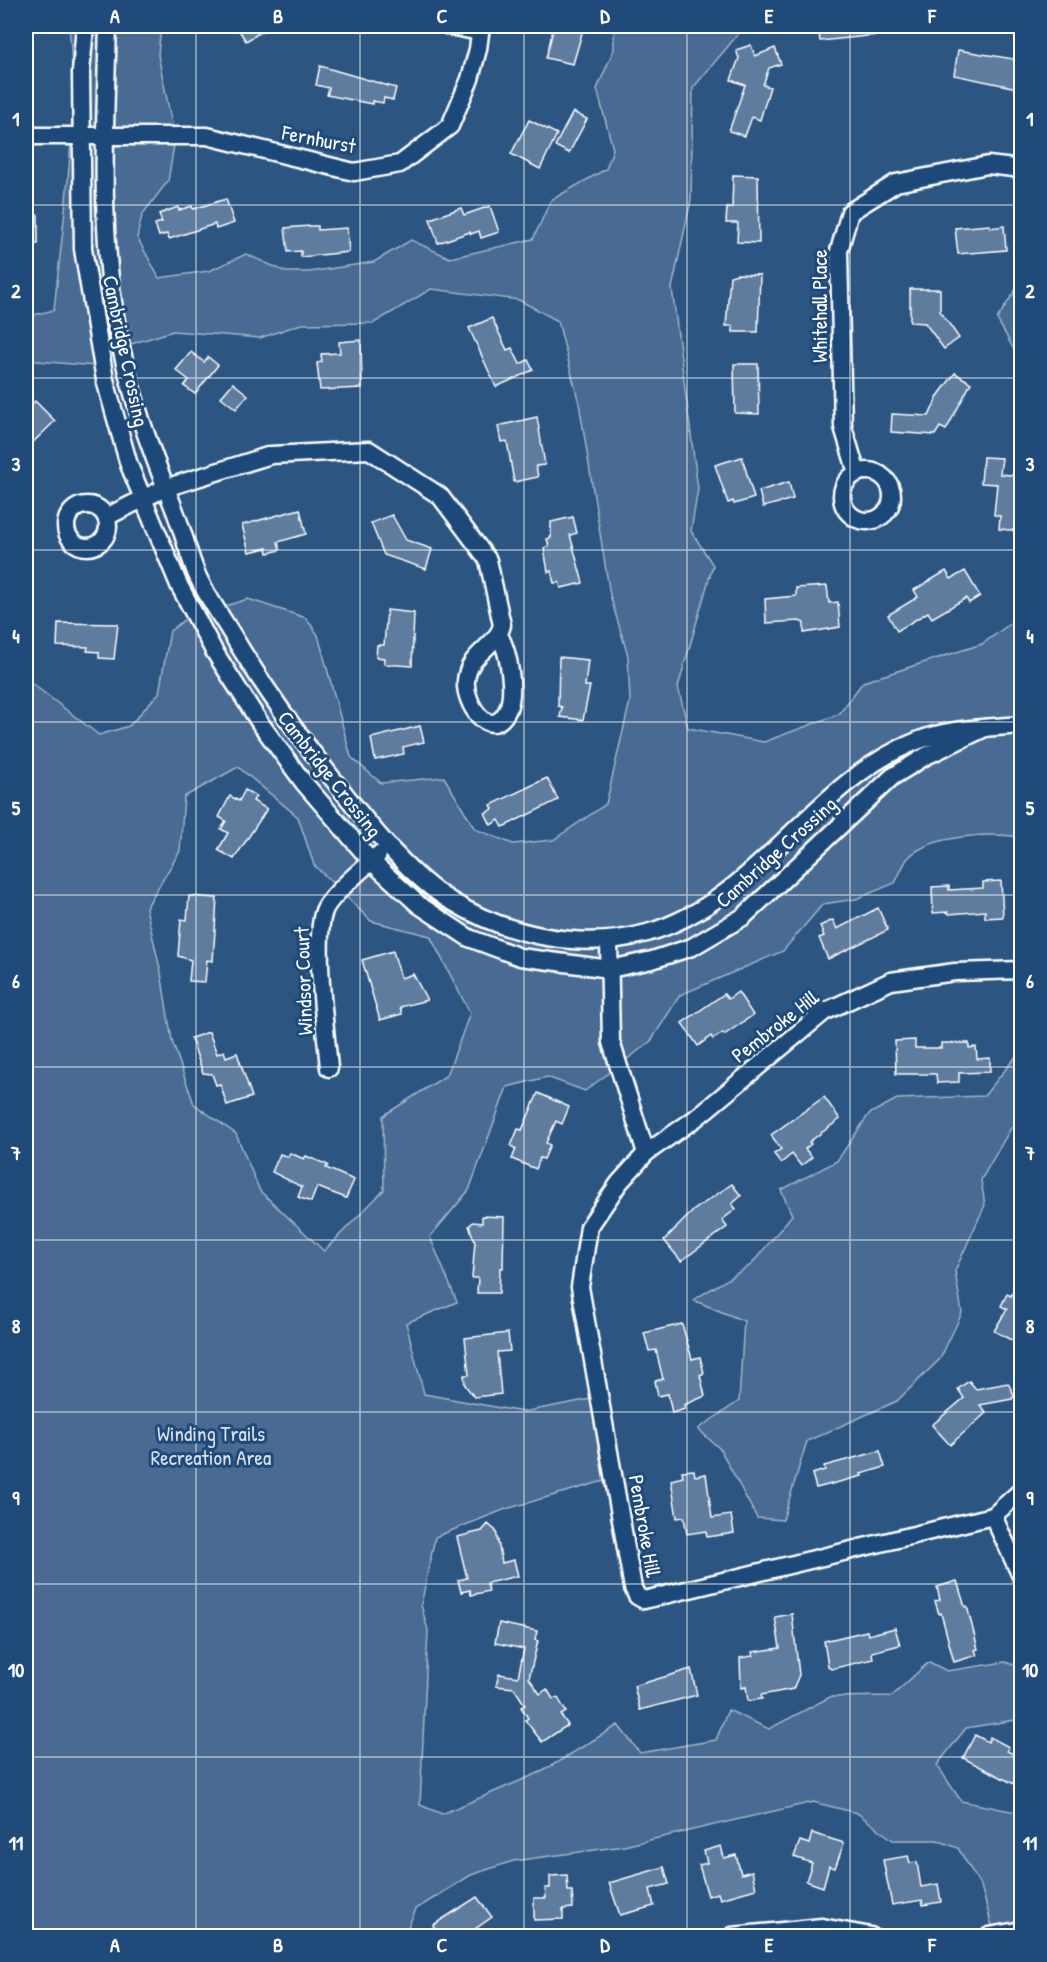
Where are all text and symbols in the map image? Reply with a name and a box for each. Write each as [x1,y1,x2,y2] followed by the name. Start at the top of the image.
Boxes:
[110,2,120,29] text: A
[273,2,283,29] text: B
[437,2,448,29] text: C
[600,2,610,29] text: D
[765,2,774,29] text: E
[927,2,937,29] text: F
[12,105,20,132] text: 1
[1026,105,1034,132] text: 1
[279,117,359,160] street label: Fernhurst
[805,249,834,363] street label: Whitehall Place
[96,273,156,429] street label: Cambridge Crossing
[11,277,21,304] text: 2
[1025,277,1035,304] text: 2
[12,450,21,477] text: 3
[1026,450,1035,477] text: 3
[12,622,20,649] text: 4
[1026,622,1034,649] text: 4
[271,704,389,844] street label: Cambridge Crossing
[709,790,843,914] street label: Cambridge Crossing
[12,794,21,821] text: 5
[1026,794,1035,821] text: 5
[287,926,319,1036] street label: Windsor Court
[12,967,20,994] text: 6
[1026,967,1034,994] text: 6
[725,982,825,1069] street label: Pembroke Hill
[10,1139,21,1166] text: 7
[1024,1139,1035,1166] text: 7
[12,1312,21,1339] text: 8
[1026,1312,1035,1339] text: 8
[151,1419,271,1472] park label: Winding Trails Recreation Area
[622,1473,668,1580] street label: Pembroke Hill
[12,1484,20,1511] text: 9
[1026,1484,1034,1511] text: 9
[8,1656,24,1683] text: 10
[1022,1656,1038,1683] text: 10
[9,1829,23,1856] text: 11
[1023,1829,1037,1856] text: 11
[110,1931,120,1958] text: A
[273,1931,283,1958] text: B
[437,1931,448,1958] text: C
[600,1931,610,1958] text: D
[765,1931,774,1958] text: E
[927,1931,937,1958] text: F

